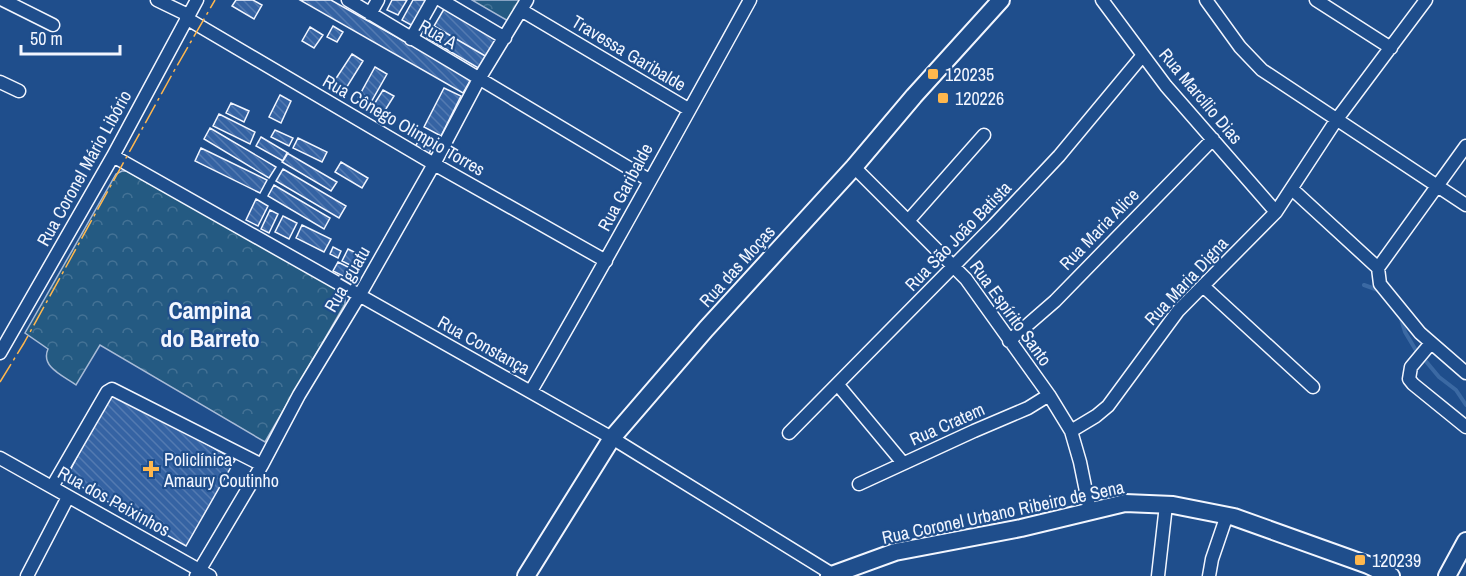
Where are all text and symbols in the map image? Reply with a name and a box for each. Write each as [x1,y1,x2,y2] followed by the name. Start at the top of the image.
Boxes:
[567,9,691,97] street label: Travessa Garibalde
[414,13,462,55] street label: Rua A
[21,18,120,56] scale bar
[30,26,63,51] text: 50 m
[1153,43,1249,149] street label: Rua Marcílio Dias
[945,62,994,87] place label: 120235
[926,67,940,81] marker: 120235
[318,68,490,182] street label: Rua Cônego Olimpio Torres
[31,86,137,250] street label: Rua Coronel Mário Libório
[955,86,1004,111] place label: 120226
[936,91,950,105] marker: 120226
[591,139,659,235] street label: Rua Garibalde
[899,176,1017,296] street label: Rua São João Batista
[1054,183,1144,275] street label: Rua Maria Alice
[693,220,781,312] street label: Rua das Moças
[1139,231,1233,331] street label: Rua Maria Digna
[318,241,376,317] street label: Rua Iguatu
[964,255,1058,371] street label: Rua Espírito Santo
[160,294,260,354] district label: Campina do Barreto
[433,309,535,381] street label: Rua Constança
[906,396,988,452] street label: Rua Cratem
[163,447,279,493] place label: Policlínica Amaury Coutinho
[53,460,175,542] street label: Rua dos Peixinhos
[142,460,160,478] marker: Policlínica Amaury Coutinho
[880,474,1126,550] street label: Rua Coronel Urbano Ribeiro de Sena
[1372,548,1421,573] place label: 120239
[1353,553,1367,567] marker: 120239

